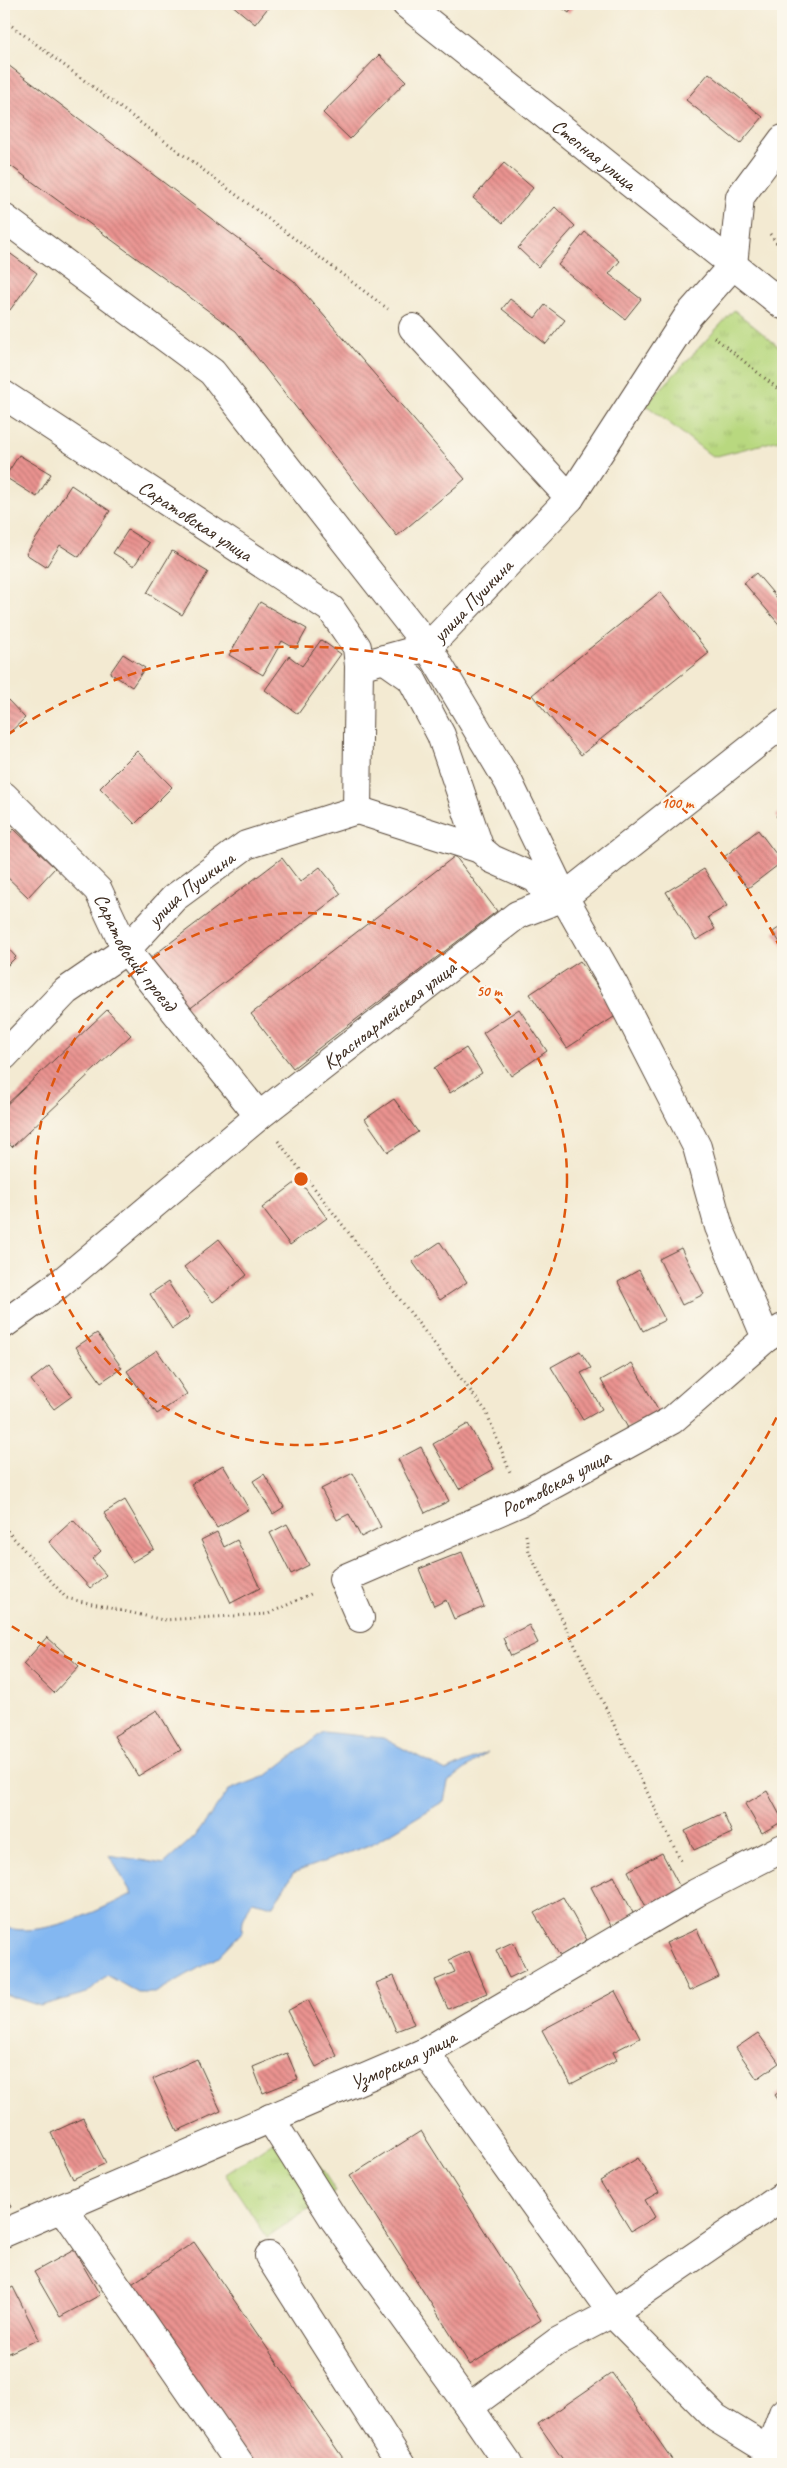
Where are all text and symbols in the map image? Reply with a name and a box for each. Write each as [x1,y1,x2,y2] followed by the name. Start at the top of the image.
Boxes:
[547,113,643,197] street label: Степная улица
[134,475,259,568] street label: Саратовская улица
[427,553,519,648] street label: улица Пушкина
[661,794,695,813] text: 100 m
[141,845,241,933] street label: улица Пушкина
[88,889,183,1018] street label: Саратовский проезд
[318,954,463,1075] street label: Красноармейская улица
[476,982,503,1001] text: 50 m
[292,1170,310,1188] centre of rings
[497,1443,616,1522] street label: Ростовская улица
[347,2024,462,2096] street label: Узморская улица

